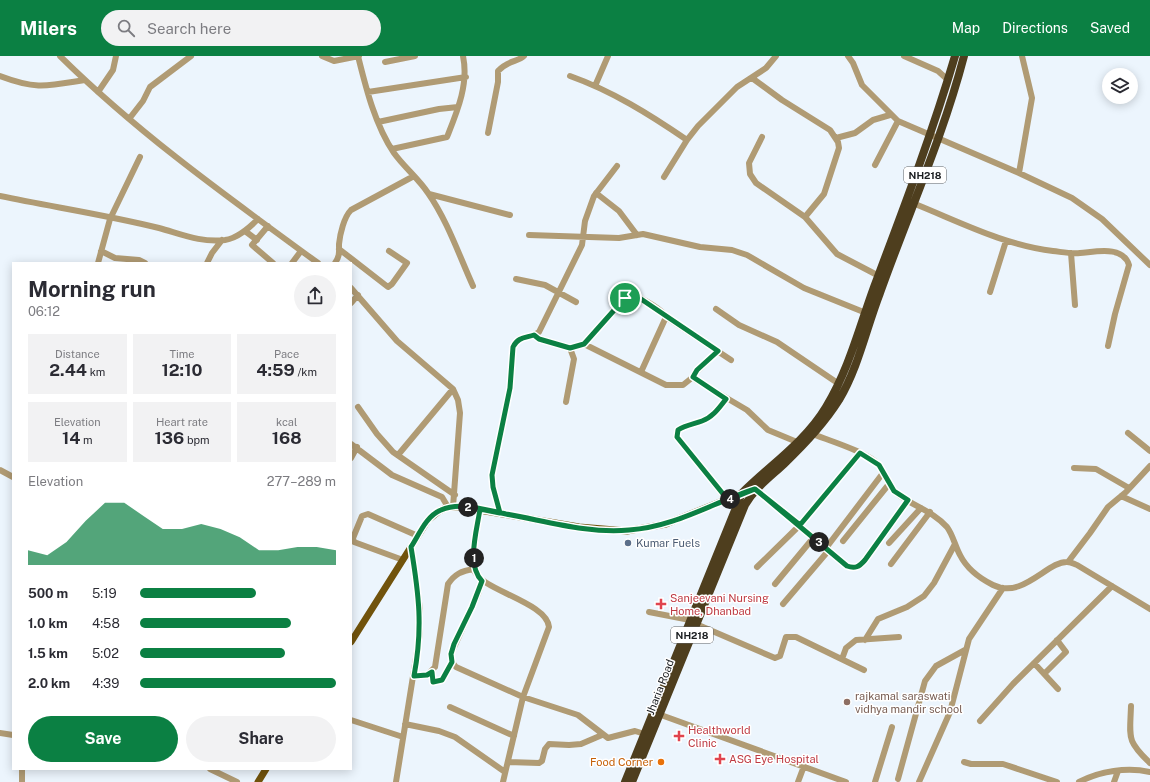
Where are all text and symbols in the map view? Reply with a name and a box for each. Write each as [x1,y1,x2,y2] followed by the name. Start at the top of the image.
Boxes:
[101,10,381,46] search box
[20,17,77,39] text: Milers
[115,17,137,39] icon: search
[147,20,231,37] text: Search here
[952,20,980,36] text: Map
[1002,20,1068,36] text: Directions
[1090,20,1130,36] text: Saved
[1102,68,1138,104] map controls
[1102,68,1138,104] button: layers
[904,167,946,183] road number: NH218
[294,275,336,317] button: share
[28,276,156,302] text: Morning run
[608,281,642,315] pin
[614,287,636,309] icon: arrive
[28,304,60,319] text: 06:12
[55,348,100,360] text: Distance
[169,348,195,360] text: Time
[274,348,299,360] text: Pace
[49,360,87,380] text: 2.44
[162,360,202,380] text: 12:10
[256,360,295,380] text: 4:59
[87,366,105,378] text: km
[295,366,317,378] text: /km
[54,416,101,428] text: Elevation
[156,416,208,428] text: Heart rate
[276,416,297,428] text: kcal
[62,428,80,448] text: 14
[154,428,184,448] text: 136
[272,428,302,448] text: 168
[80,434,93,446] text: m
[184,434,210,446] text: bpm
[28,474,83,489] text: Elevation
[267,474,336,489] text: 277–289 m
[720,489,740,509] pin: 4
[726,493,734,505] text: 4
[458,497,478,517] pin: 2
[465,501,472,513] text: 2
[809,532,829,552] pin: 3
[815,536,823,548] text: 3
[636,537,700,549] place label: Kumar Fuels
[623,538,633,548] marker: Kumar Fuels
[464,548,484,568] pin: 1
[472,552,476,564] text: 1
[28,586,68,601] text: 500 m
[92,586,117,601] text: 5:19
[670,592,769,617] place label: Sanjeevani Nursing Home, Dhanbad
[655,598,667,610] marker: Sanjeevani Nursing Home, Dhanbad
[28,616,68,631] text: 1.0 km
[92,616,120,631] text: 4:58
[671,627,713,643] road number: NH218
[28,646,68,661] text: 1.5 km
[92,646,119,661] text: 5:02
[644,658,676,716] street label: Jharia Road
[28,676,70,691] text: 2.0 km
[92,676,119,691] text: 4:39
[855,690,963,715] place label: rajkamal saraswati vidhya mandir school
[842,697,852,707] marker: rajkamal saraswati vidhya mandir school
[28,716,178,762] button: Save
[186,716,336,762] button: Share
[688,724,751,749] place label: Healthworld Clinic
[673,730,685,742] marker: Healthworld Clinic
[714,753,726,765] marker: ASG Eye Hospital
[729,753,819,765] place label: ASG Eye Hospital
[590,756,653,768] place label: Food Corner
[656,757,666,767] marker: Food Corner

